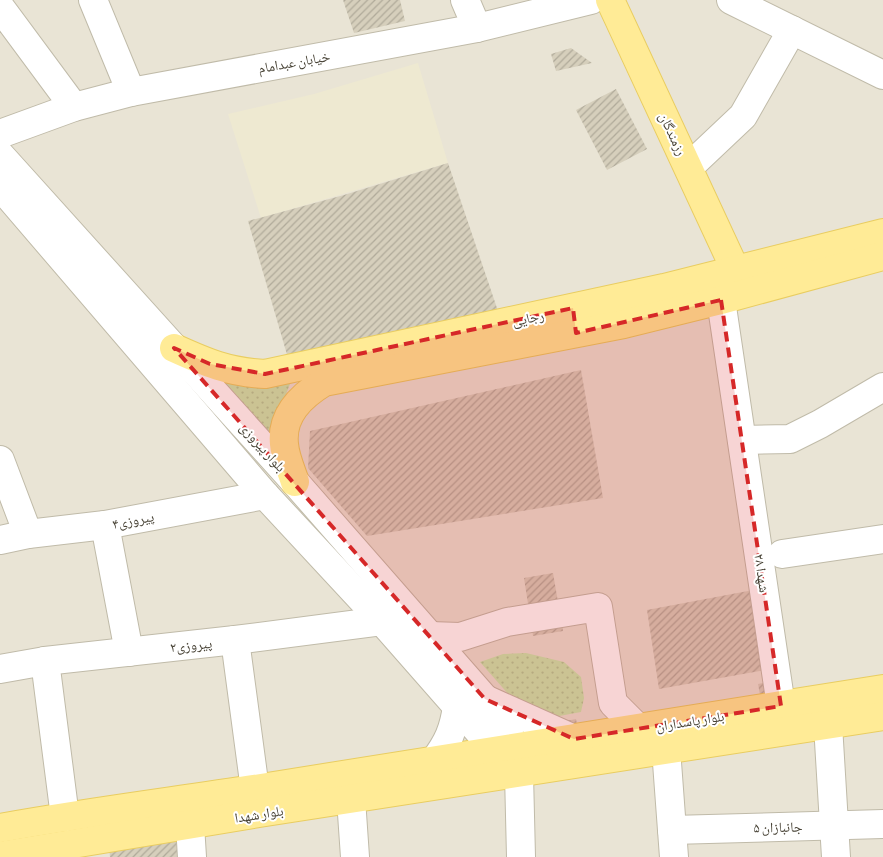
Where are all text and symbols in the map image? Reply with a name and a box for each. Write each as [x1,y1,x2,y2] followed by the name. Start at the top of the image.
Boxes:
[257,48,332,78] street label: خیابان عبدامام
[655,110,690,158] street label: رزمندگان
[511,307,546,330] street label: رجایی
[236,419,289,476] street label: بلوار پیروزی
[111,508,156,533] street label: پیروزی۴
[751,553,773,593] street label: شهدا ۲۸
[169,635,213,656] street label: پیروزی۲
[655,708,726,735] street label: بلوار پاسداران
[234,802,285,827] street label: بلوار شهدا
[753,819,803,836] street label: جانبازان ۵

